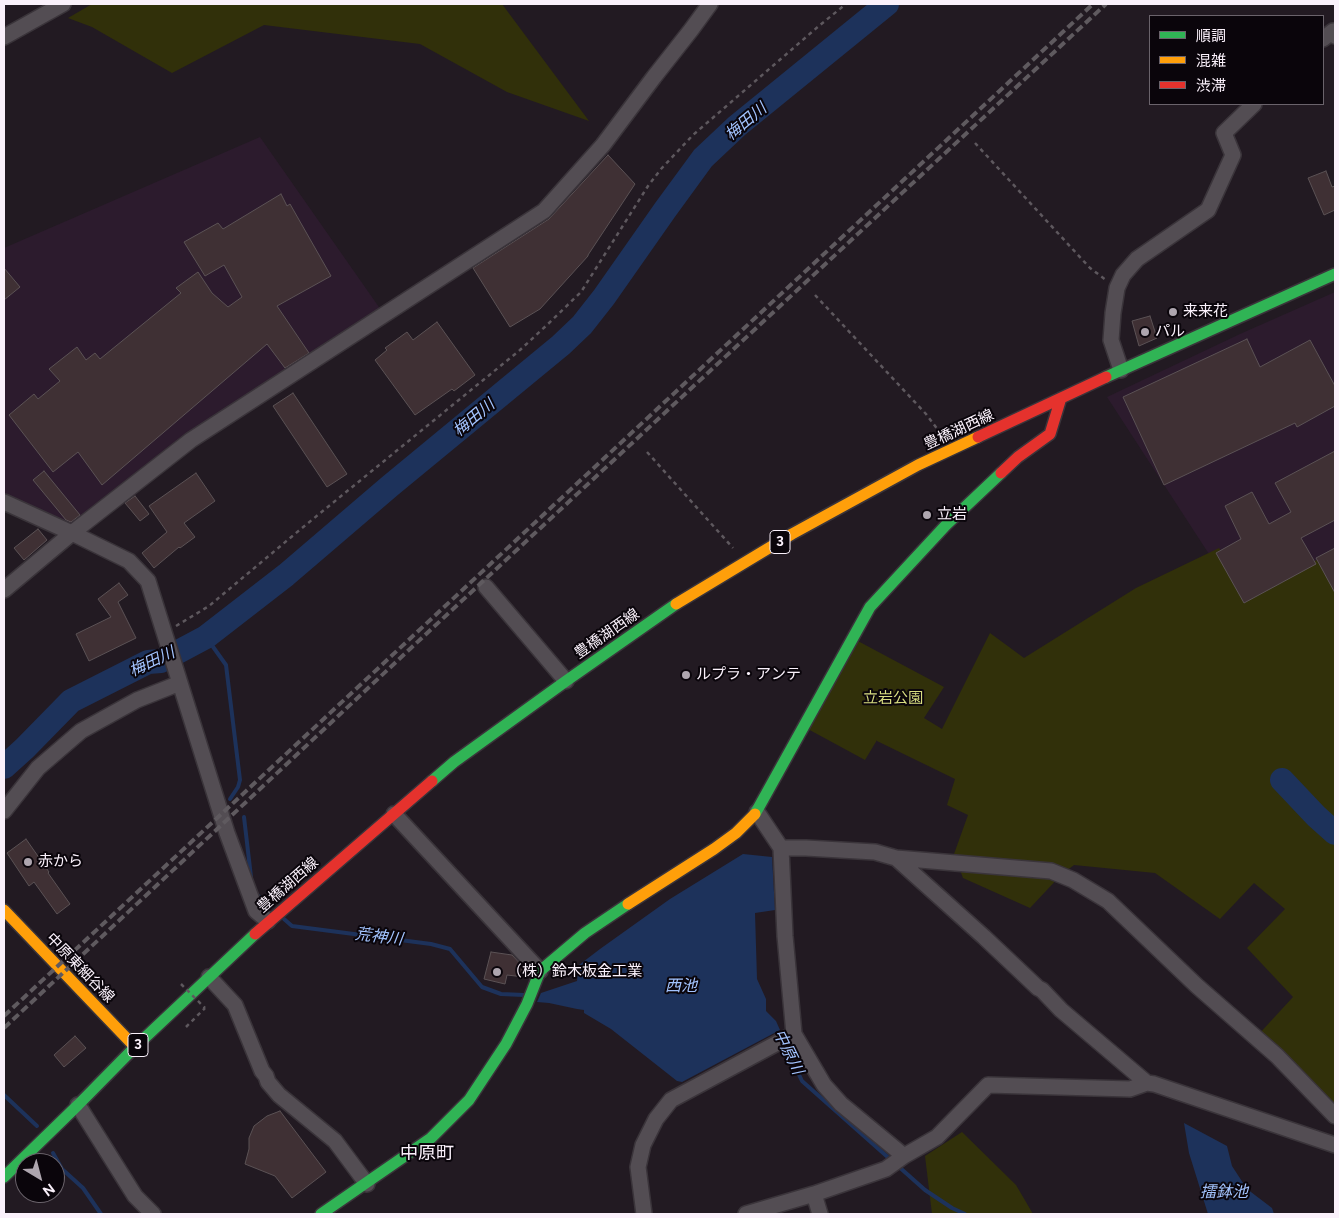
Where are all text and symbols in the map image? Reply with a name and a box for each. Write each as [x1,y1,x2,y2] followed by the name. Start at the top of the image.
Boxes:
[1149,15,1324,105] legend
[1196,27,1226,45] text: 順調
[1196,52,1226,70] text: 混雑
[1196,77,1226,95] text: 渋滞
[721,99,771,145] water label: 梅田川
[1183,303,1228,321] place label: 来来花
[1167,306,1179,318] marker: 来来花
[1155,323,1185,341] place label: パル
[1139,326,1151,338] marker: パル
[449,395,499,441] water label: 梅田川
[921,406,997,454] street label: 豊橋湖西線
[937,506,967,524] place label: 立岩
[921,509,933,521] marker: 立岩
[770,530,790,554] road number: 3
[571,605,643,663] street label: 豊橋湖西線
[126,643,178,681] water label: 梅田川
[696,666,801,684] place label: ルプラ・アンテ
[680,669,692,681] marker: ルプラ・アンテ
[863,690,923,708] park label: 立岩公園
[38,853,83,871] place label: 赤から
[254,854,322,916] street label: 豊橋湖西線
[22,856,34,868] marker: 赤から
[354,925,404,949] water label: 荒神川
[42,929,118,1007] street label: 中原東細谷線
[507,963,642,981] place label: （株）鈴木板金工業
[491,966,503,978] marker: （株）鈴木板金工業
[665,976,697,996] water label: 西池
[769,1026,807,1078] water label: 中原川
[128,1034,148,1056] road number: 3
[400,1143,454,1165] district label: 中原町
[15,1153,65,1203] north arrow
[39,1180,58,1200] text: N
[1200,1182,1248,1202] water label: 擂鉢池

